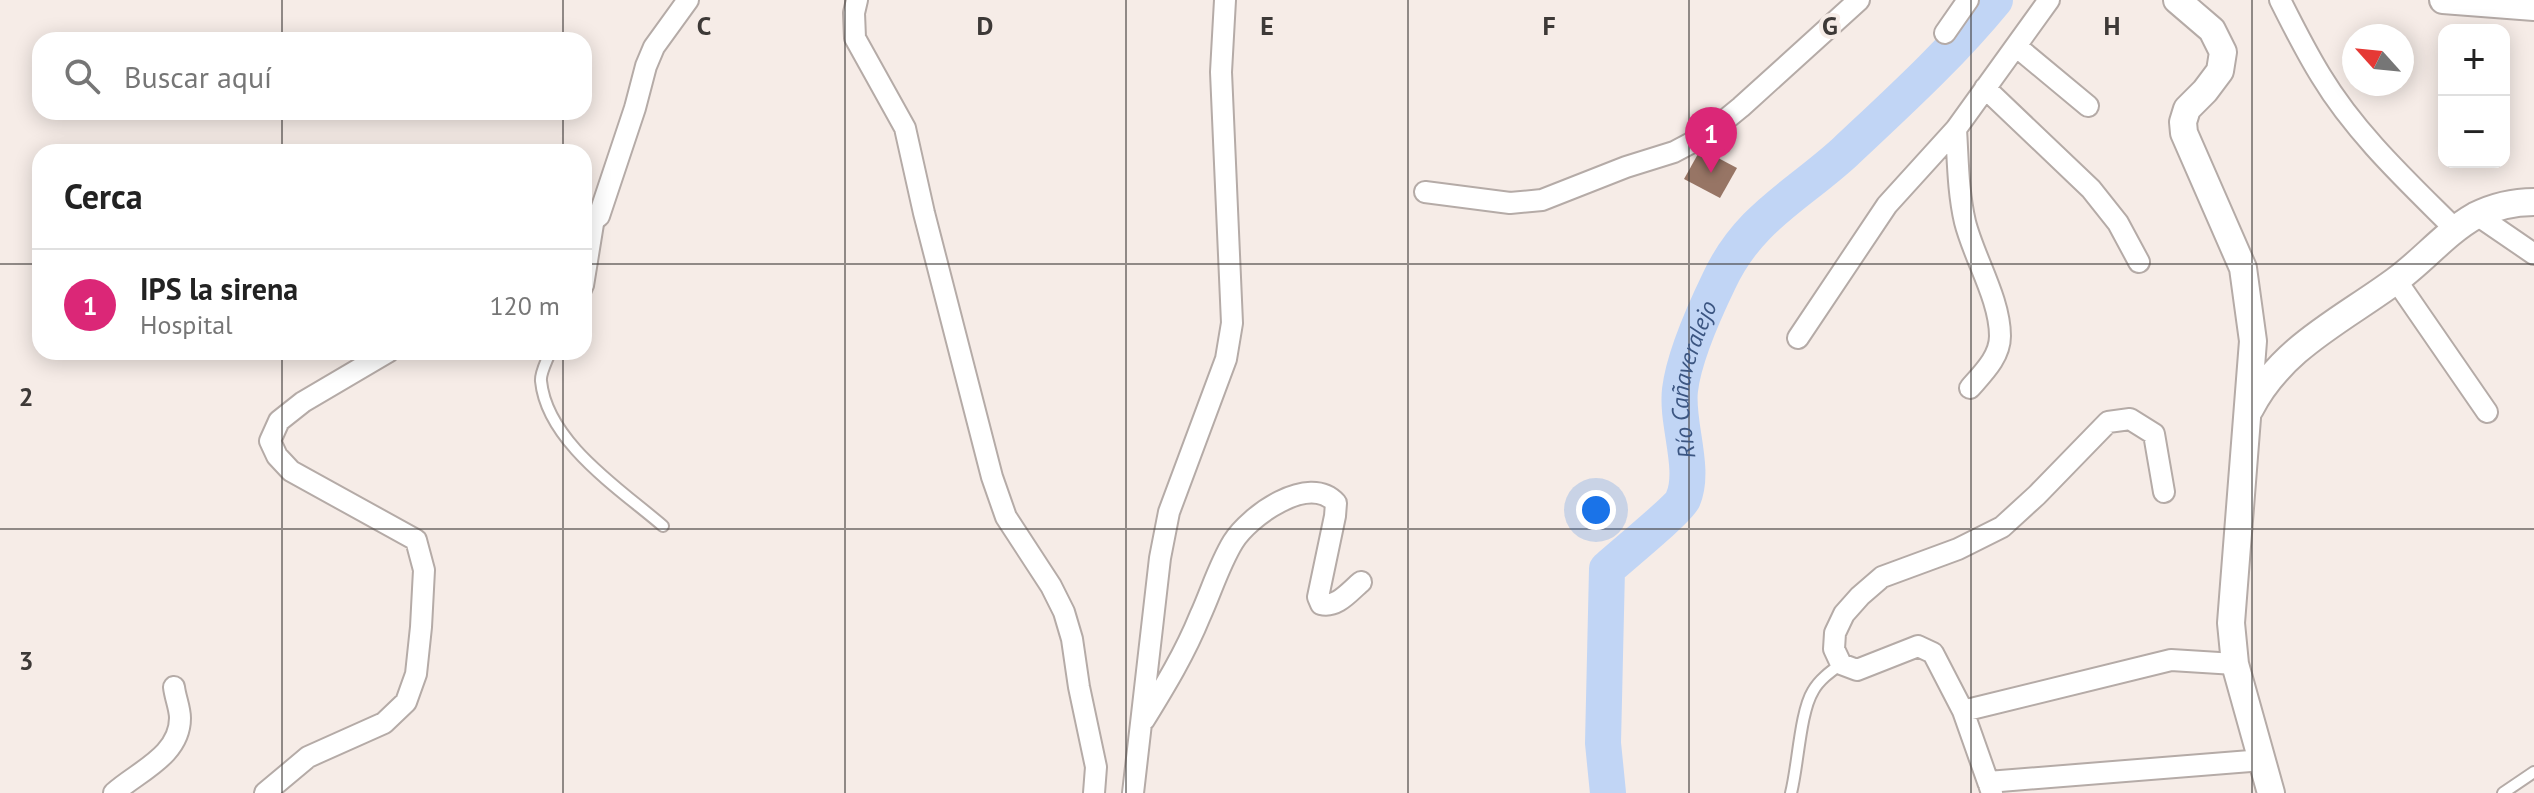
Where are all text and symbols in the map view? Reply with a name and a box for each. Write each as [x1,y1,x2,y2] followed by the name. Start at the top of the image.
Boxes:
[697,9,711,42] text: C
[977,9,993,42] text: D
[1260,9,1274,42] text: E
[1542,9,1556,42] text: F
[1822,9,1838,42] text: G
[2104,9,2120,42] text: H
[2342,24,2414,96] north arrow
[2438,24,2510,168] map controls
[2438,24,2510,96] button: +
[32,32,592,120] search box
[60,54,104,98] icon: search
[124,57,272,96] text: Buscar aquí
[2438,96,2510,168] button: −
[1685,107,1737,173] pin: 1
[64,174,143,218] text: Cerca
[140,269,298,308] text: IPS la sirena
[83,289,97,322] text: 1
[489,289,560,322] text: 120 m
[1664,295,1723,461] water label: Río Cañaveralejo
[140,308,233,341] text: Hospital
[19,380,33,413] text: 2
[1576,490,1616,530] your location
[19,644,33,677] text: 3

